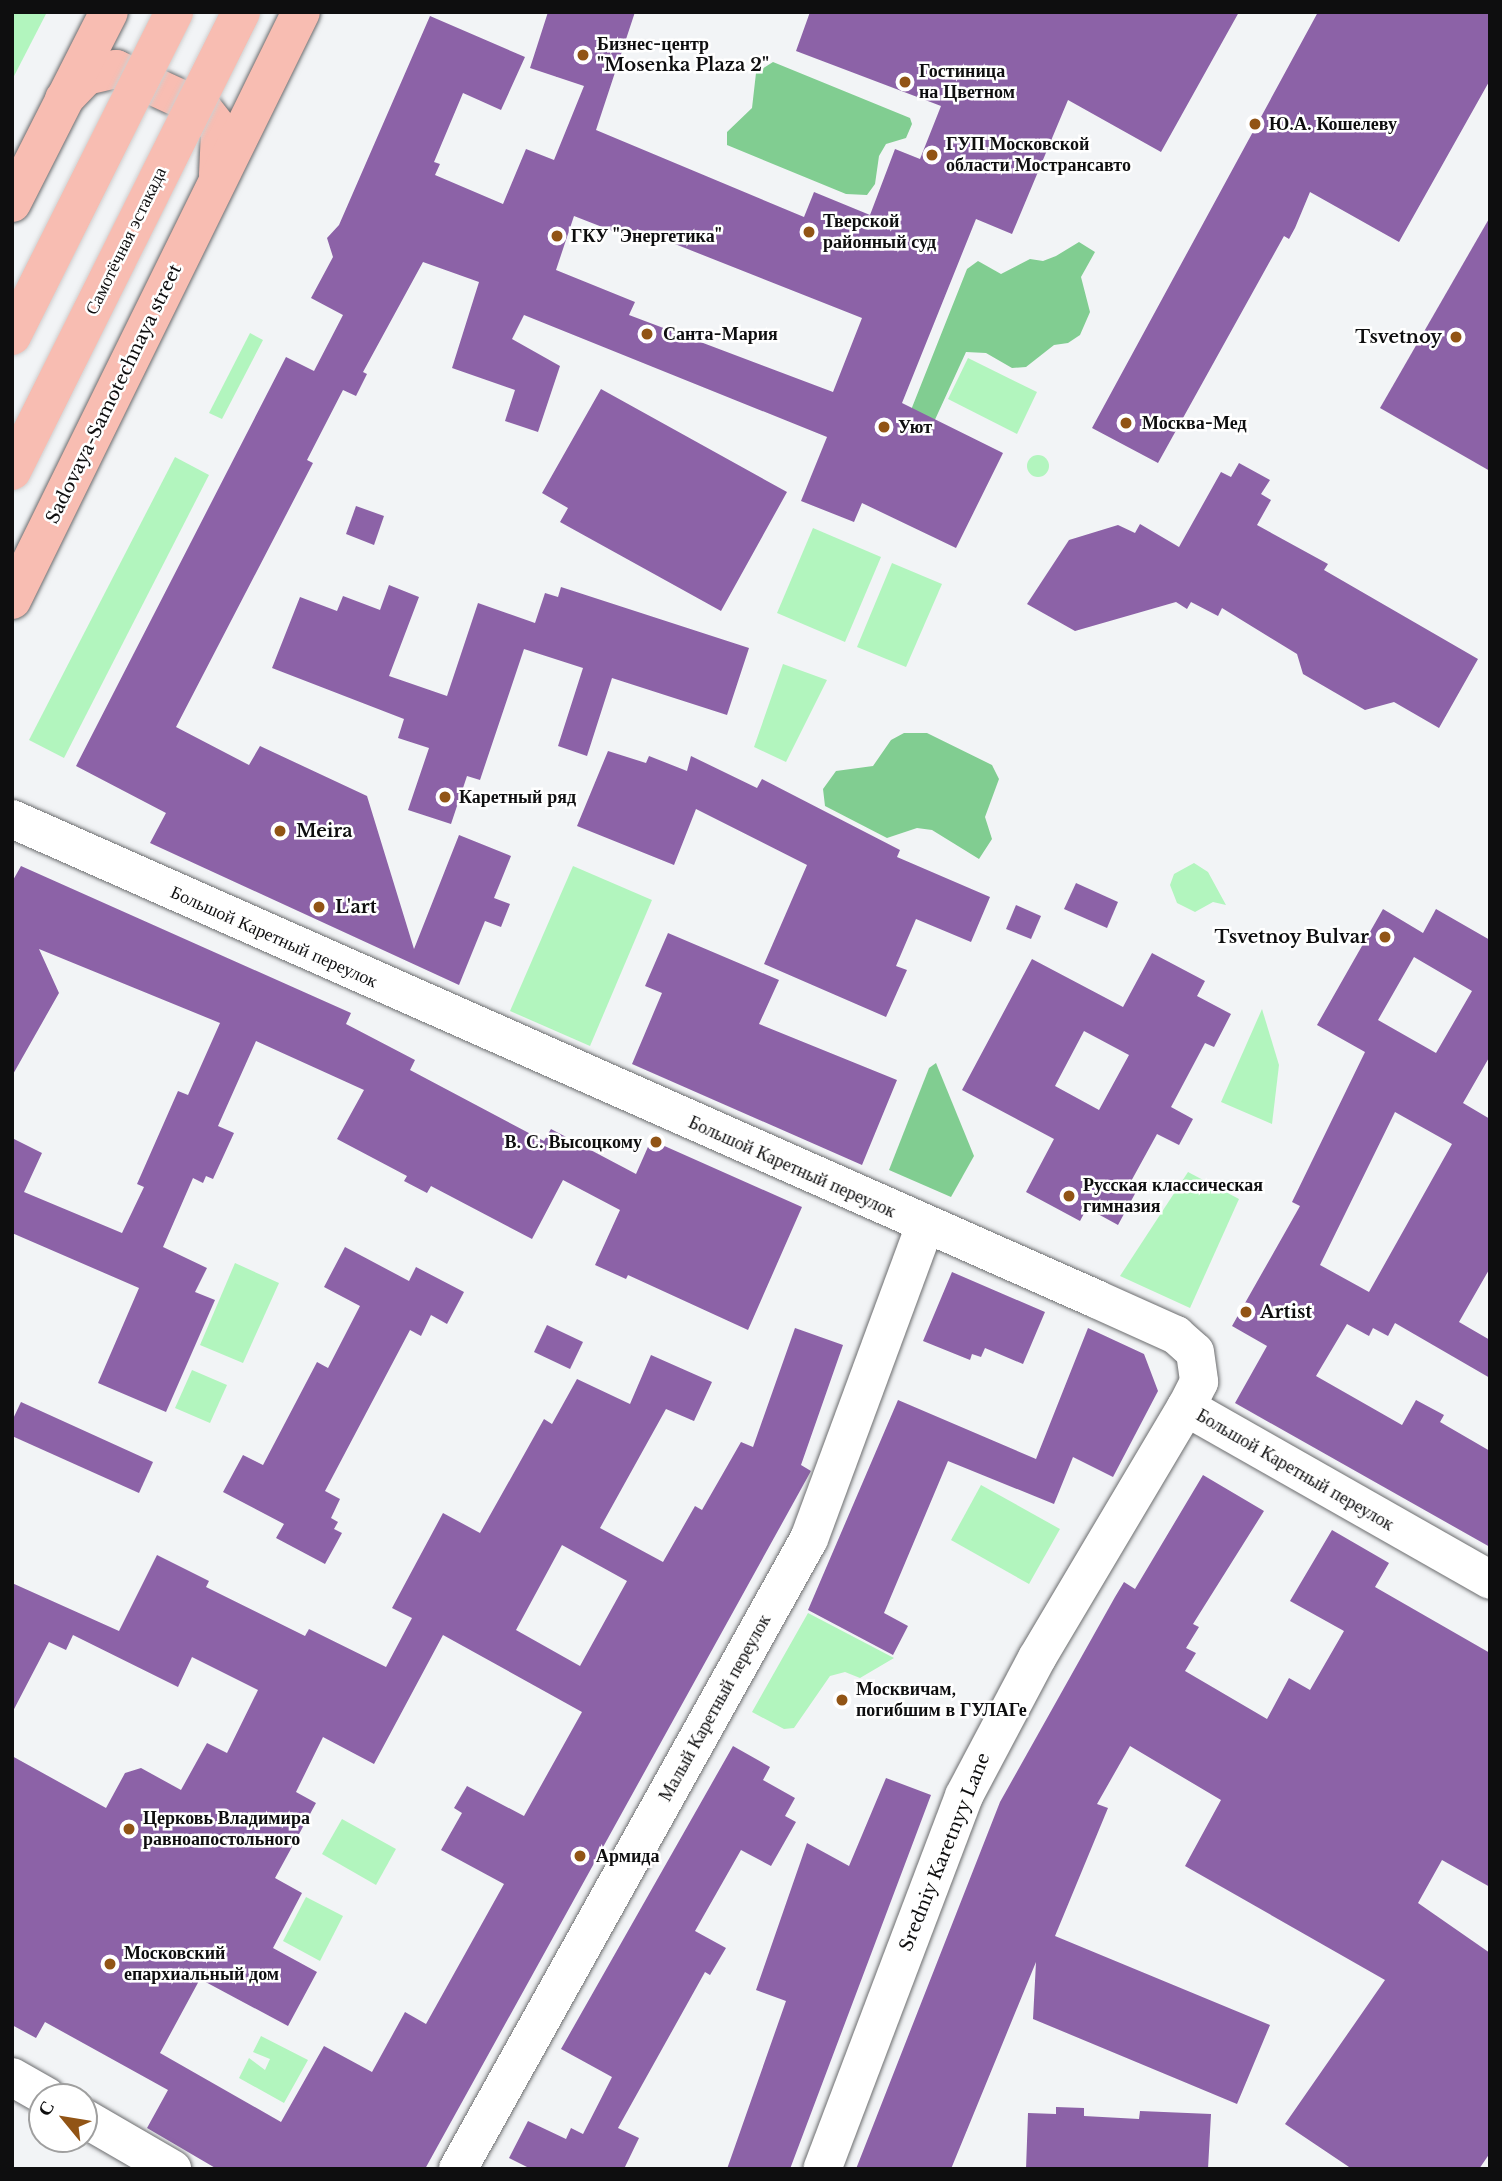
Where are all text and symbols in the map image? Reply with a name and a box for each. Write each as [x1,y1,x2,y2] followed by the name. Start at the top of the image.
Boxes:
[597,34,769,76] place label: Бизнес-центр "Mosenka Plaza 2"
[575,47,591,63] marker: Бизнес-центр "Mosenka Plaza 2"
[919,61,1015,104] place label: Гостиница на Цветном
[897,74,913,90] marker: Гостиница на Цветном
[1269,113,1397,135] place label: Ю.А. Кошелеву
[1247,116,1263,132] marker: Ю.А. Кошелеву
[946,134,1131,176] place label: ГУП Московской области Мострансавто
[924,147,940,163] marker: ГУП Московской области Мострансавто
[81,164,171,318] street label: Самотёчная эстакада
[823,211,936,254] place label: Тверской районный суд
[801,224,817,240] marker: Тверской районный суд
[571,225,722,247] place label: ГКУ "Энергетика"
[549,228,565,244] marker: ГКУ "Энергетика"
[42,261,186,527] street label: Sadovaya-Samotechnaya street
[663,323,778,345] place label: Санта-Мария
[637,324,657,344] marker: Санта-Мария
[1355,326,1442,348] place label: Tsvetnoy
[1448,329,1464,345] marker: Tsvetnoy
[1142,412,1247,434] place label: Москва-Мед
[1116,413,1136,433] marker: Москва-Мед
[898,416,932,438] place label: Уют
[876,419,892,435] marker: Уют
[459,786,576,808] place label: Каретный ряд
[437,789,453,805] marker: Каретный ряд
[296,820,353,842] place label: Meira
[270,821,290,841] marker: Meira
[167,882,381,992] street label: Большой Каретный переулок
[335,896,377,918] place label: L'art
[309,897,329,917] marker: L'art
[1214,926,1369,948] place label: Tsvetnoy Bulvar
[1375,927,1395,947] marker: Tsvetnoy Bulvar
[685,1112,899,1222] street label: Большой Каретный переулок
[505,1131,642,1153] place label: В. С. Высоцкому
[648,1134,664,1150] marker: В. С. Высоцкому
[1083,1175,1263,1218] place label: Русская классическая гимназия
[1061,1188,1077,1204] marker: Русская классическая гимназия
[1260,1301,1312,1323] place label: Artist
[1238,1304,1254,1320] marker: Artist
[1193,1405,1397,1535] street label: Большой Каретный переулок
[655,1611,775,1805] street label: Малый Каретный переулок
[856,1679,1027,1722] place label: Москвичам, погибшим в ГУЛАГе
[834,1692,850,1708] marker: Москвичам, погибшим в ГУЛАГе
[895,1749,995,1955] street label: Sredniy Karetnyy Lane
[143,1808,310,1850] place label: Церковь Владимира равноапостольного
[121,1821,137,1837] marker: Церковь Владимира равноапостольного
[596,1845,659,1867] place label: Армида
[570,1846,590,1866] marker: Армида
[124,1943,279,1986] place label: Московский епархиальный дом
[102,1956,118,1972] marker: Московский епархиальный дом
[28,2083,98,2153] north arrow
[33,2097,60,2120] text: С

